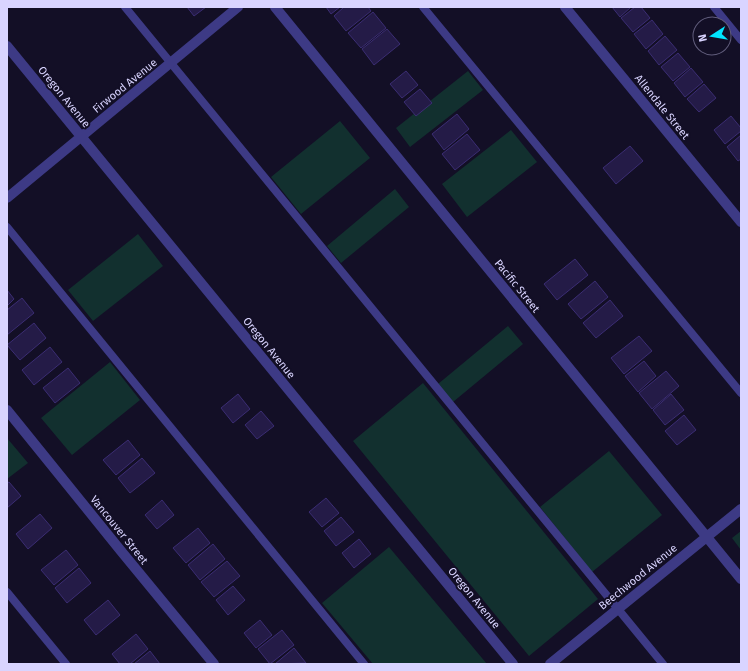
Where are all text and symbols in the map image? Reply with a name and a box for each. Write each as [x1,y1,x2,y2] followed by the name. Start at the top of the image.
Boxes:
[692,16,732,56] north arrow
[696,33,710,43] text: N
[90,56,160,116] street label: Firwood Avenue
[35,64,93,130] street label: Oregon Avenue
[632,72,692,142] street label: Allendale Street
[492,257,542,315] street label: Pacific Street
[240,315,298,381] street label: Oregon Avenue
[87,493,151,567] street label: Vancouver Street
[596,541,680,613] street label: Beechwood Avenue
[445,565,503,631] street label: Oregon Avenue

